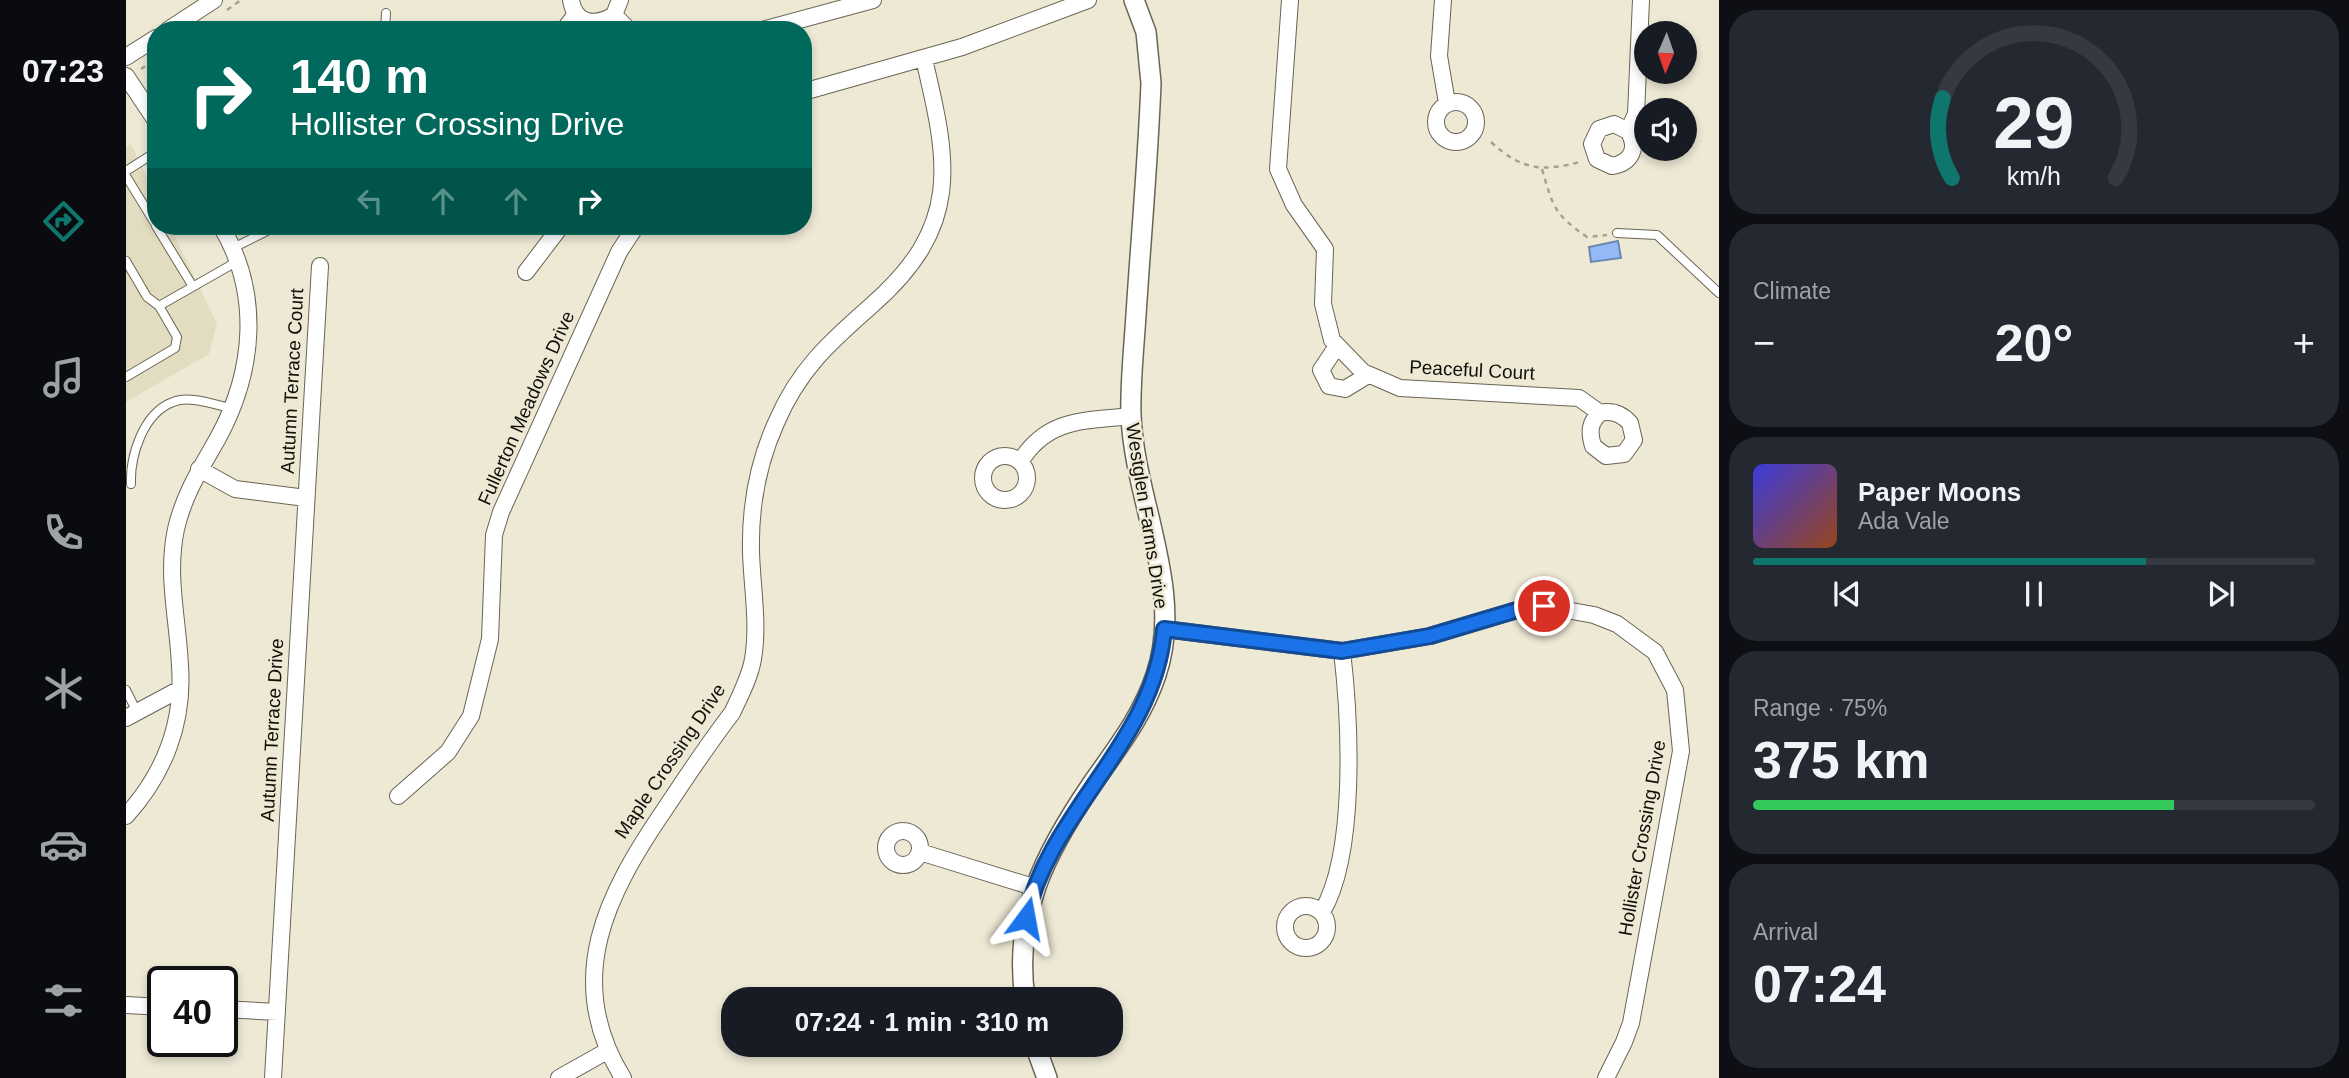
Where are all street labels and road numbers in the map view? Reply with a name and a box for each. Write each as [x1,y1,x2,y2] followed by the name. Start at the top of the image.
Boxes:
[277,287,307,474] street label: Autumn Terrace Court
[474,308,578,508] street label: Fullerton Meadows Drive
[1409,356,1536,384] street label: Peaceful Court
[1122,422,1172,610] street label: Westglen Farms Drive
[257,638,287,822] street label: Autumn Terrace Drive
[611,680,729,842] street label: Maple Crossing Drive
[1614,738,1670,938] street label: Hollister Crossing Drive

